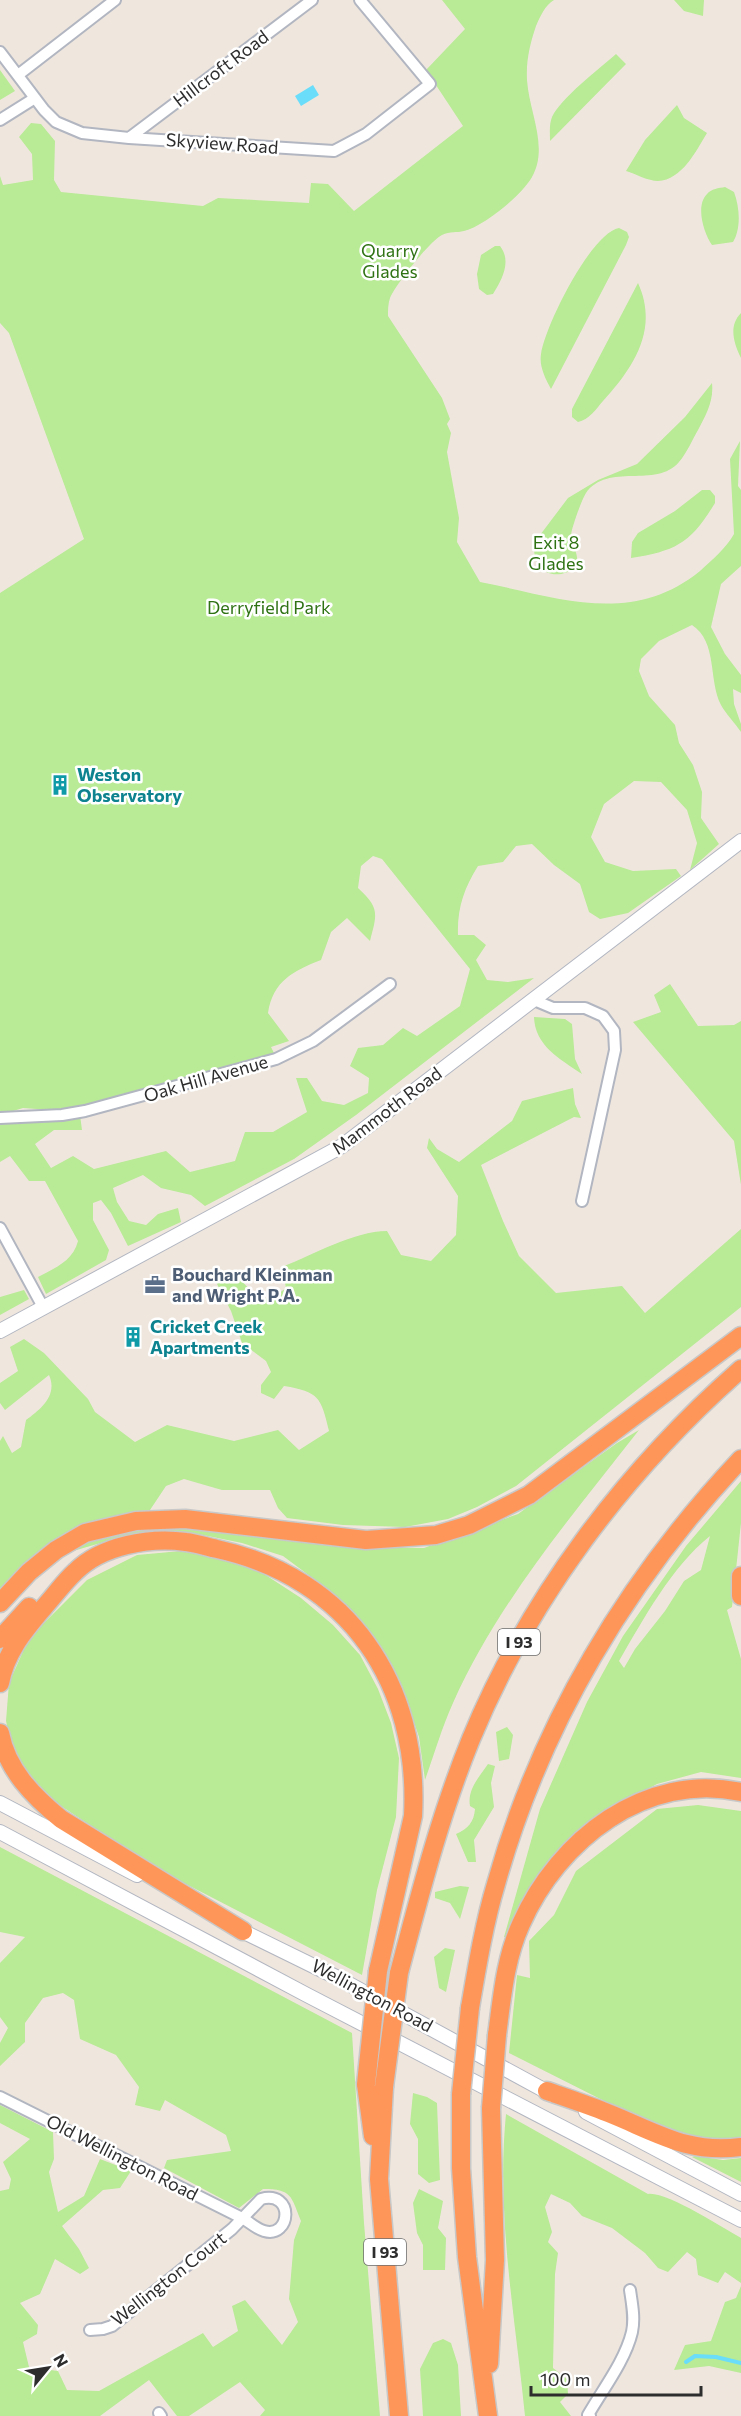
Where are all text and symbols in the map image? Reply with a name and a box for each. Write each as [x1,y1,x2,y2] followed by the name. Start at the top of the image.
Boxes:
[168,25,272,111] street label: Hillcroft Road
[165,128,279,158] street label: Skyview Road
[361,239,419,282] park label: Quarry Glades
[528,531,584,574] park label: Exit 8 Glades
[207,596,331,618] park label: Derryfield Park
[77,763,182,806] place label: Weston Observatory
[48,773,72,797] building icon: Weston Observatory
[141,1050,270,1106] street label: Oak Hill Avenue
[327,1062,446,1159] street label: Mammoth Road
[172,1263,333,1306] place label: Bouchard Kleinman and Wright P.A.
[143,1273,167,1297] office icon: Bouchard Kleinman and Wright P.A.
[150,1315,263,1358] place label: Cricket Creek Apartments
[121,1325,145,1349] building icon: Cricket Creek Apartments
[498,1629,540,1655] road number: I 93
[308,1954,437,2036] street label: Wellington Road
[43,2109,202,2205] street label: Old Wellington Road
[106,2226,230,2330] street label: Wellington Court
[364,2239,406,2265] road number: I 93
[18,2338,78,2398] north arrow
[50,2350,73,2370] text: N
[531,2359,700,2397] scale bar
[540,2368,590,2390] text: 100 m

